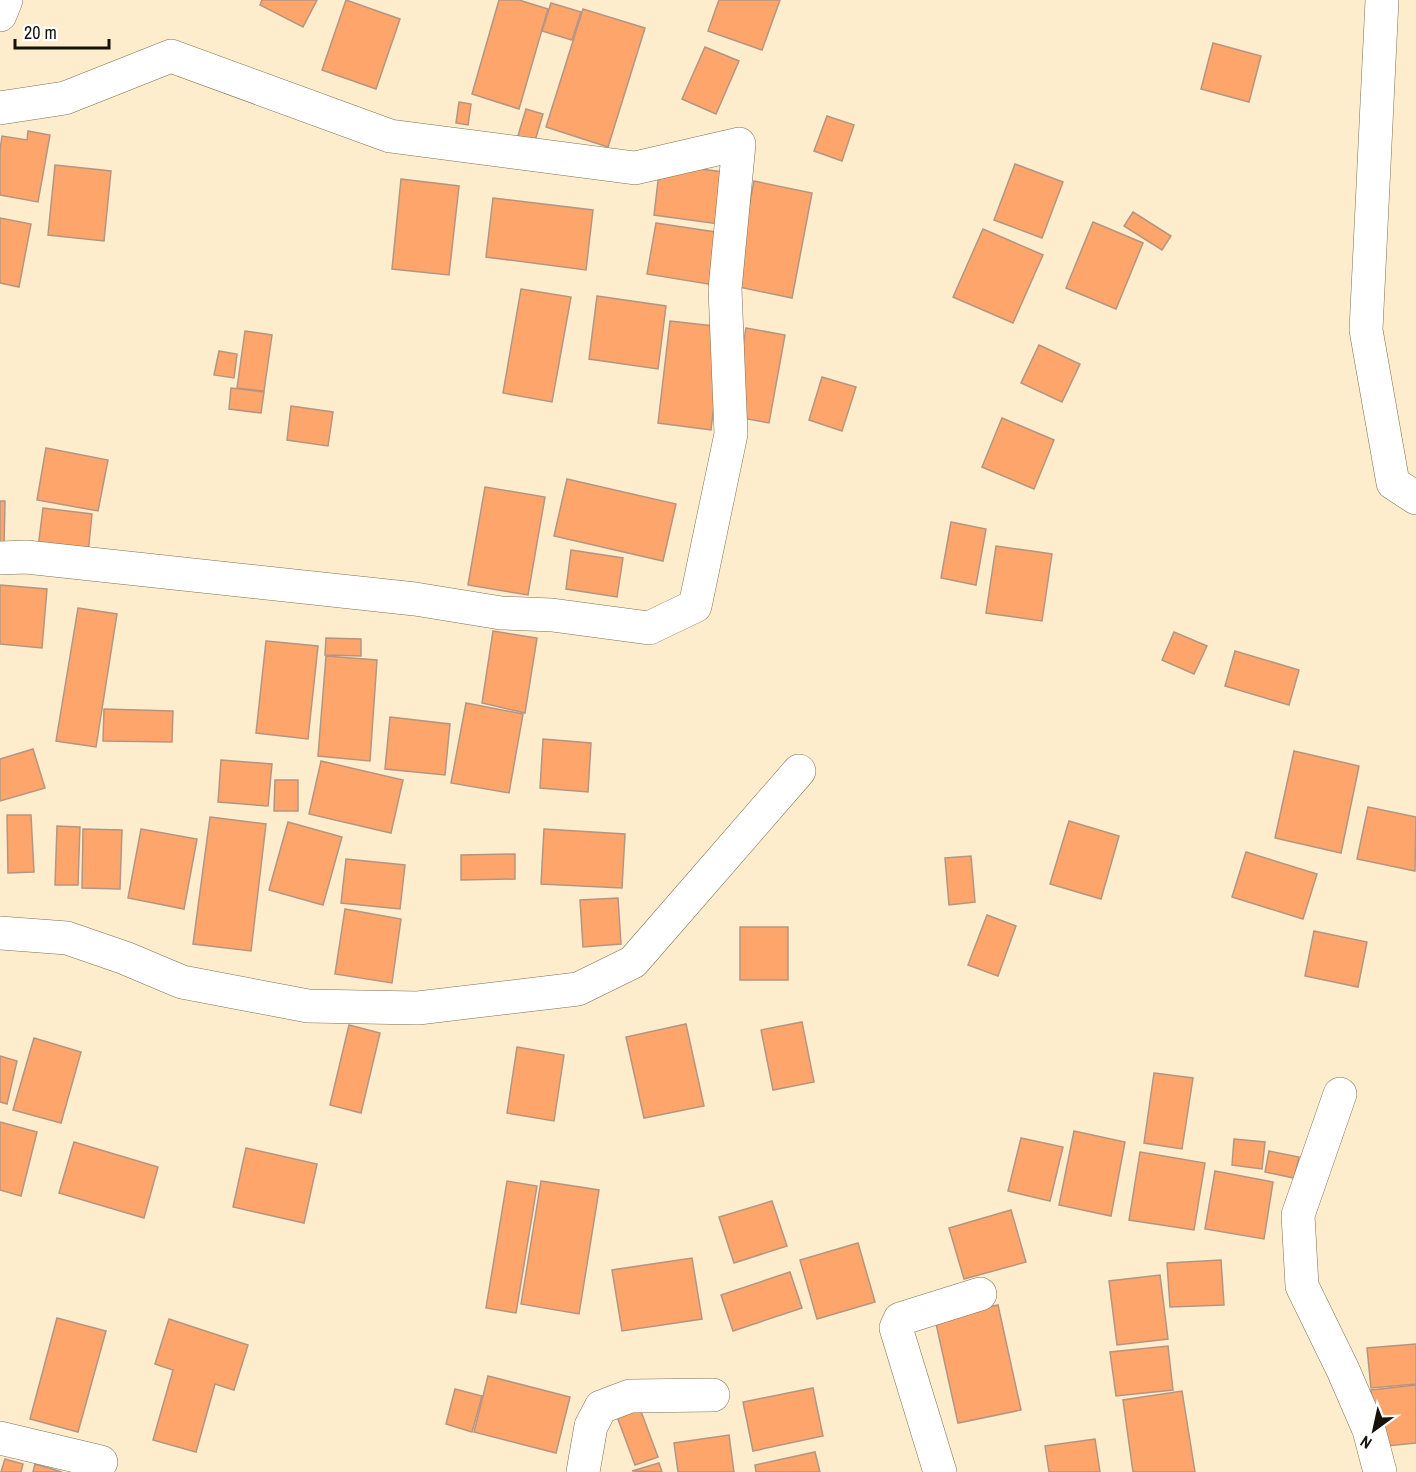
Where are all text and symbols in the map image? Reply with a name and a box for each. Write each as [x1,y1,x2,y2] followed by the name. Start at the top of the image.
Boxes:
[15,12,110,50] scale bar
[24,20,57,45] text: 20 m
[1344,1400,1404,1460] north arrow
[1356,1431,1376,1454] text: N

